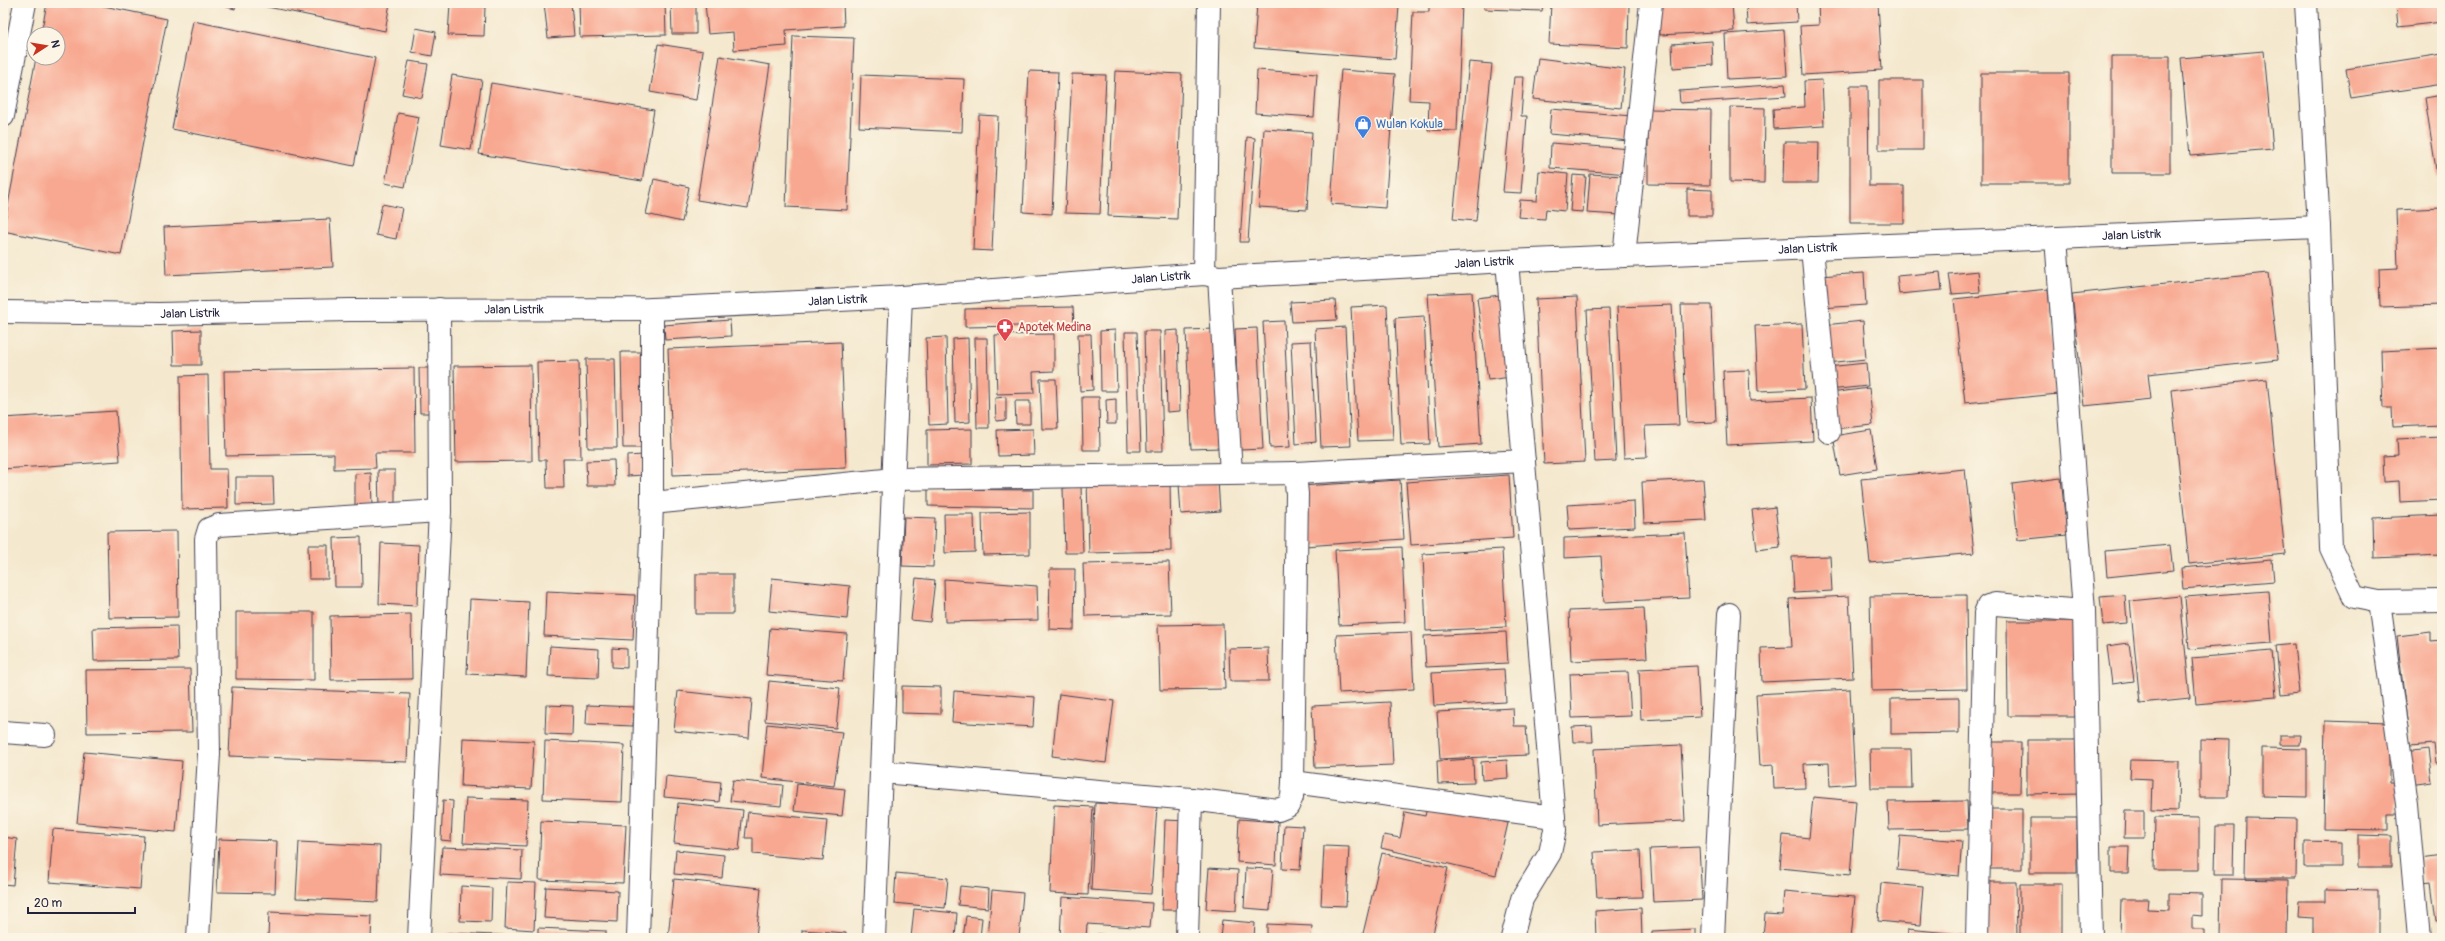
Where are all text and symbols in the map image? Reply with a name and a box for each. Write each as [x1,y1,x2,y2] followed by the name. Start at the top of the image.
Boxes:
[26,26,66,66] north arrow
[48,39,63,50] text: N
[1353,114,1373,139] shop icon: Wulan Kokula
[1376,117,1443,132] place label: Wulan Kokula
[2102,227,2162,244] street label: Jalan Listrik
[1778,240,1838,258] street label: Jalan Listrik
[1454,254,1514,272] street label: Jalan Listrik
[1131,268,1191,287] street label: Jalan Listrik
[808,292,868,309] street label: Jalan Listrik
[484,302,544,318] street label: Jalan Listrik
[160,306,220,322] street label: Jalan Listrik
[995,317,1015,342] pharmacy icon: Apotek Medina
[1018,320,1092,335] place label: Apotek Medina
[28,889,135,915] scale bar
[34,896,63,911] text: 20 m

